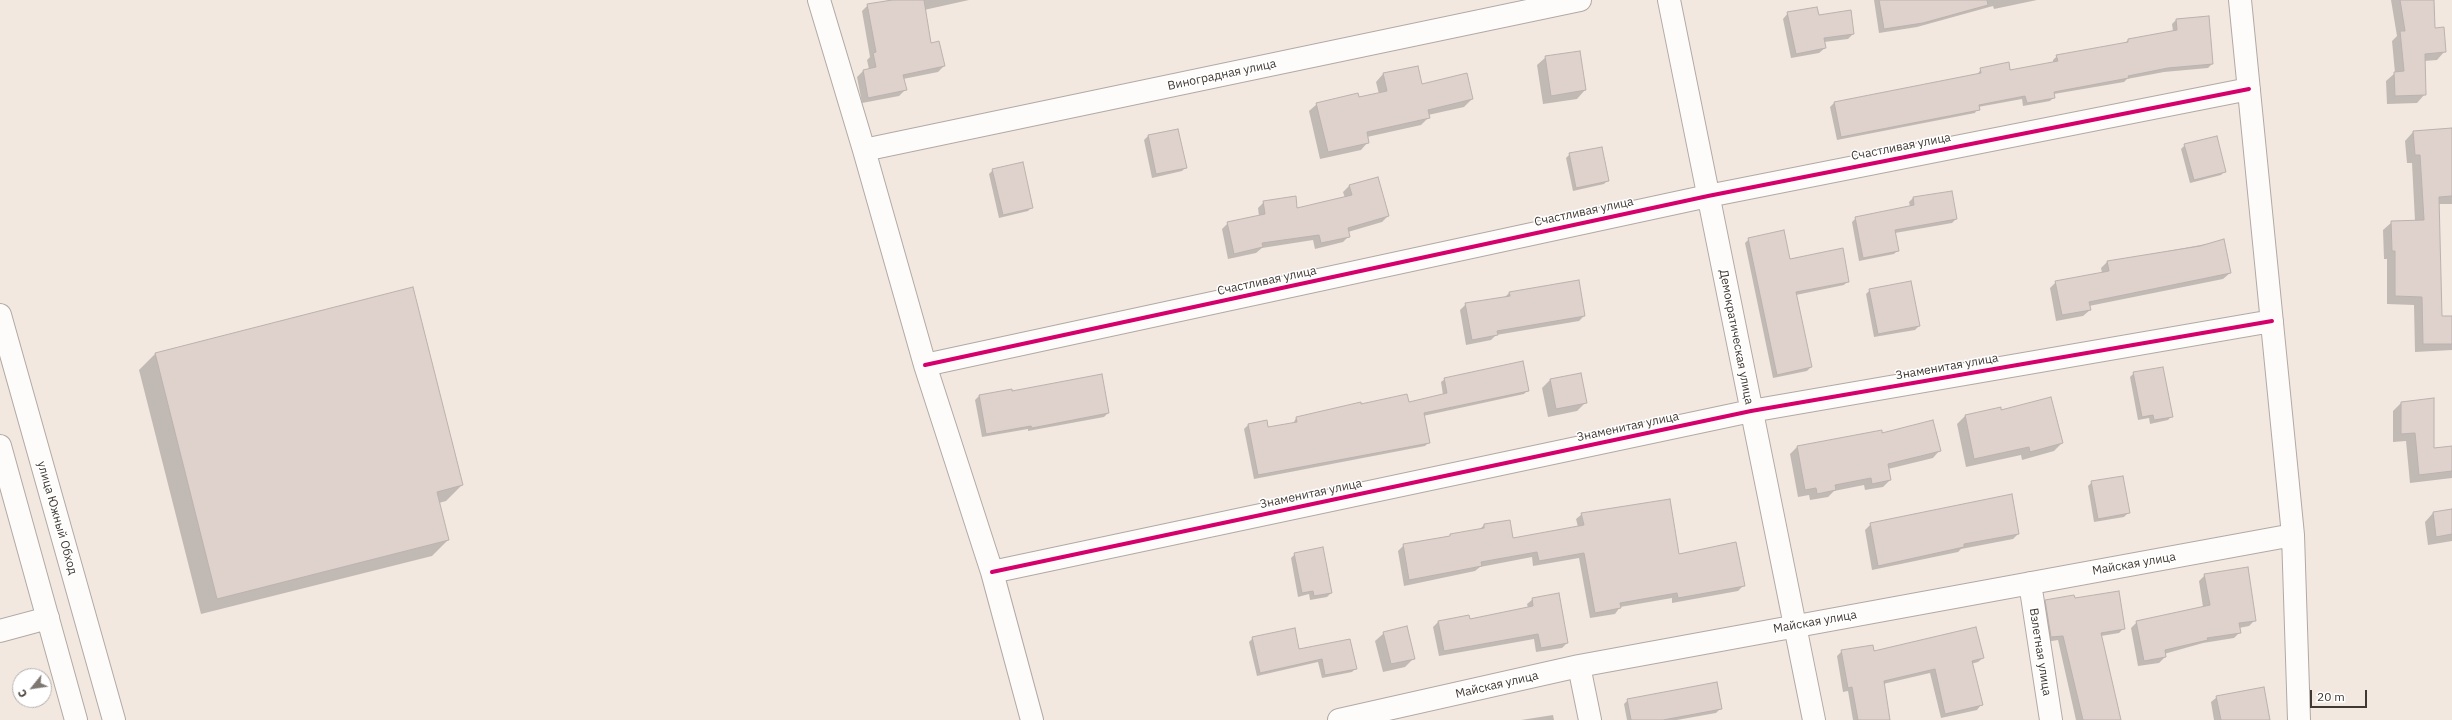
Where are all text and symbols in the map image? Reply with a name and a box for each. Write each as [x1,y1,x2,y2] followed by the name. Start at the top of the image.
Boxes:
[1166,56,1278,94] street label: Виноградная улица
[1850,130,1952,164] street label: Счастливая улица
[1533,194,1635,230] street label: Счастливая улица
[1216,263,1318,299] street label: Счастливая улица
[1716,268,1756,406] street label: Демократическая улица
[1895,351,1999,383] street label: Знаменитая улица
[1576,409,1680,445] street label: Знаменитая улица
[34,460,80,576] street label: улица Южный Обход
[1259,476,1363,512] street label: Знаменитая улица
[2091,550,2177,578] street label: Майская улица
[2026,607,2054,697] street label: Взлетная улица
[1772,608,1858,636] street label: Майская улица
[12,668,52,708] north arrow
[1454,668,1540,702] street label: Майская улица
[2312,682,2369,708] scale bar
[15,687,30,700] text: С
[2317,689,2345,704] text: 20 m

